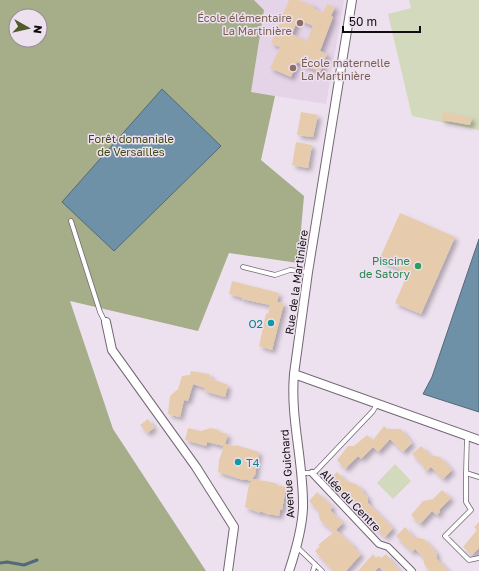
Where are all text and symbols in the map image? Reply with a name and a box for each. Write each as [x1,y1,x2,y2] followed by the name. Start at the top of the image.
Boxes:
[8,8,48,48] north arrow
[343,8,420,34] scale bar
[197,11,292,37] place label: École élémentaire La Martinière
[349,14,377,29] text: 50 m
[295,18,305,28] marker: École élémentaire La Martinière
[31,24,45,35] text: N
[301,56,390,82] place label: École maternelle La Martinière
[288,63,298,73] marker: École maternelle La Martinière
[88,132,174,158] park label: Forêt domaniale de Versailles
[282,229,310,335] street label: Rue de la Martinière
[359,254,410,280] place label: Piscine de Satory
[413,261,423,271] marker: Piscine de Satory
[248,317,263,330] place label: O2
[266,318,276,328] marker: O2
[277,429,297,519] street label: Avenue Guichard
[246,456,260,469] place label: T4
[233,457,243,467] marker: T4
[318,466,384,534] street label: Allée du Centre

